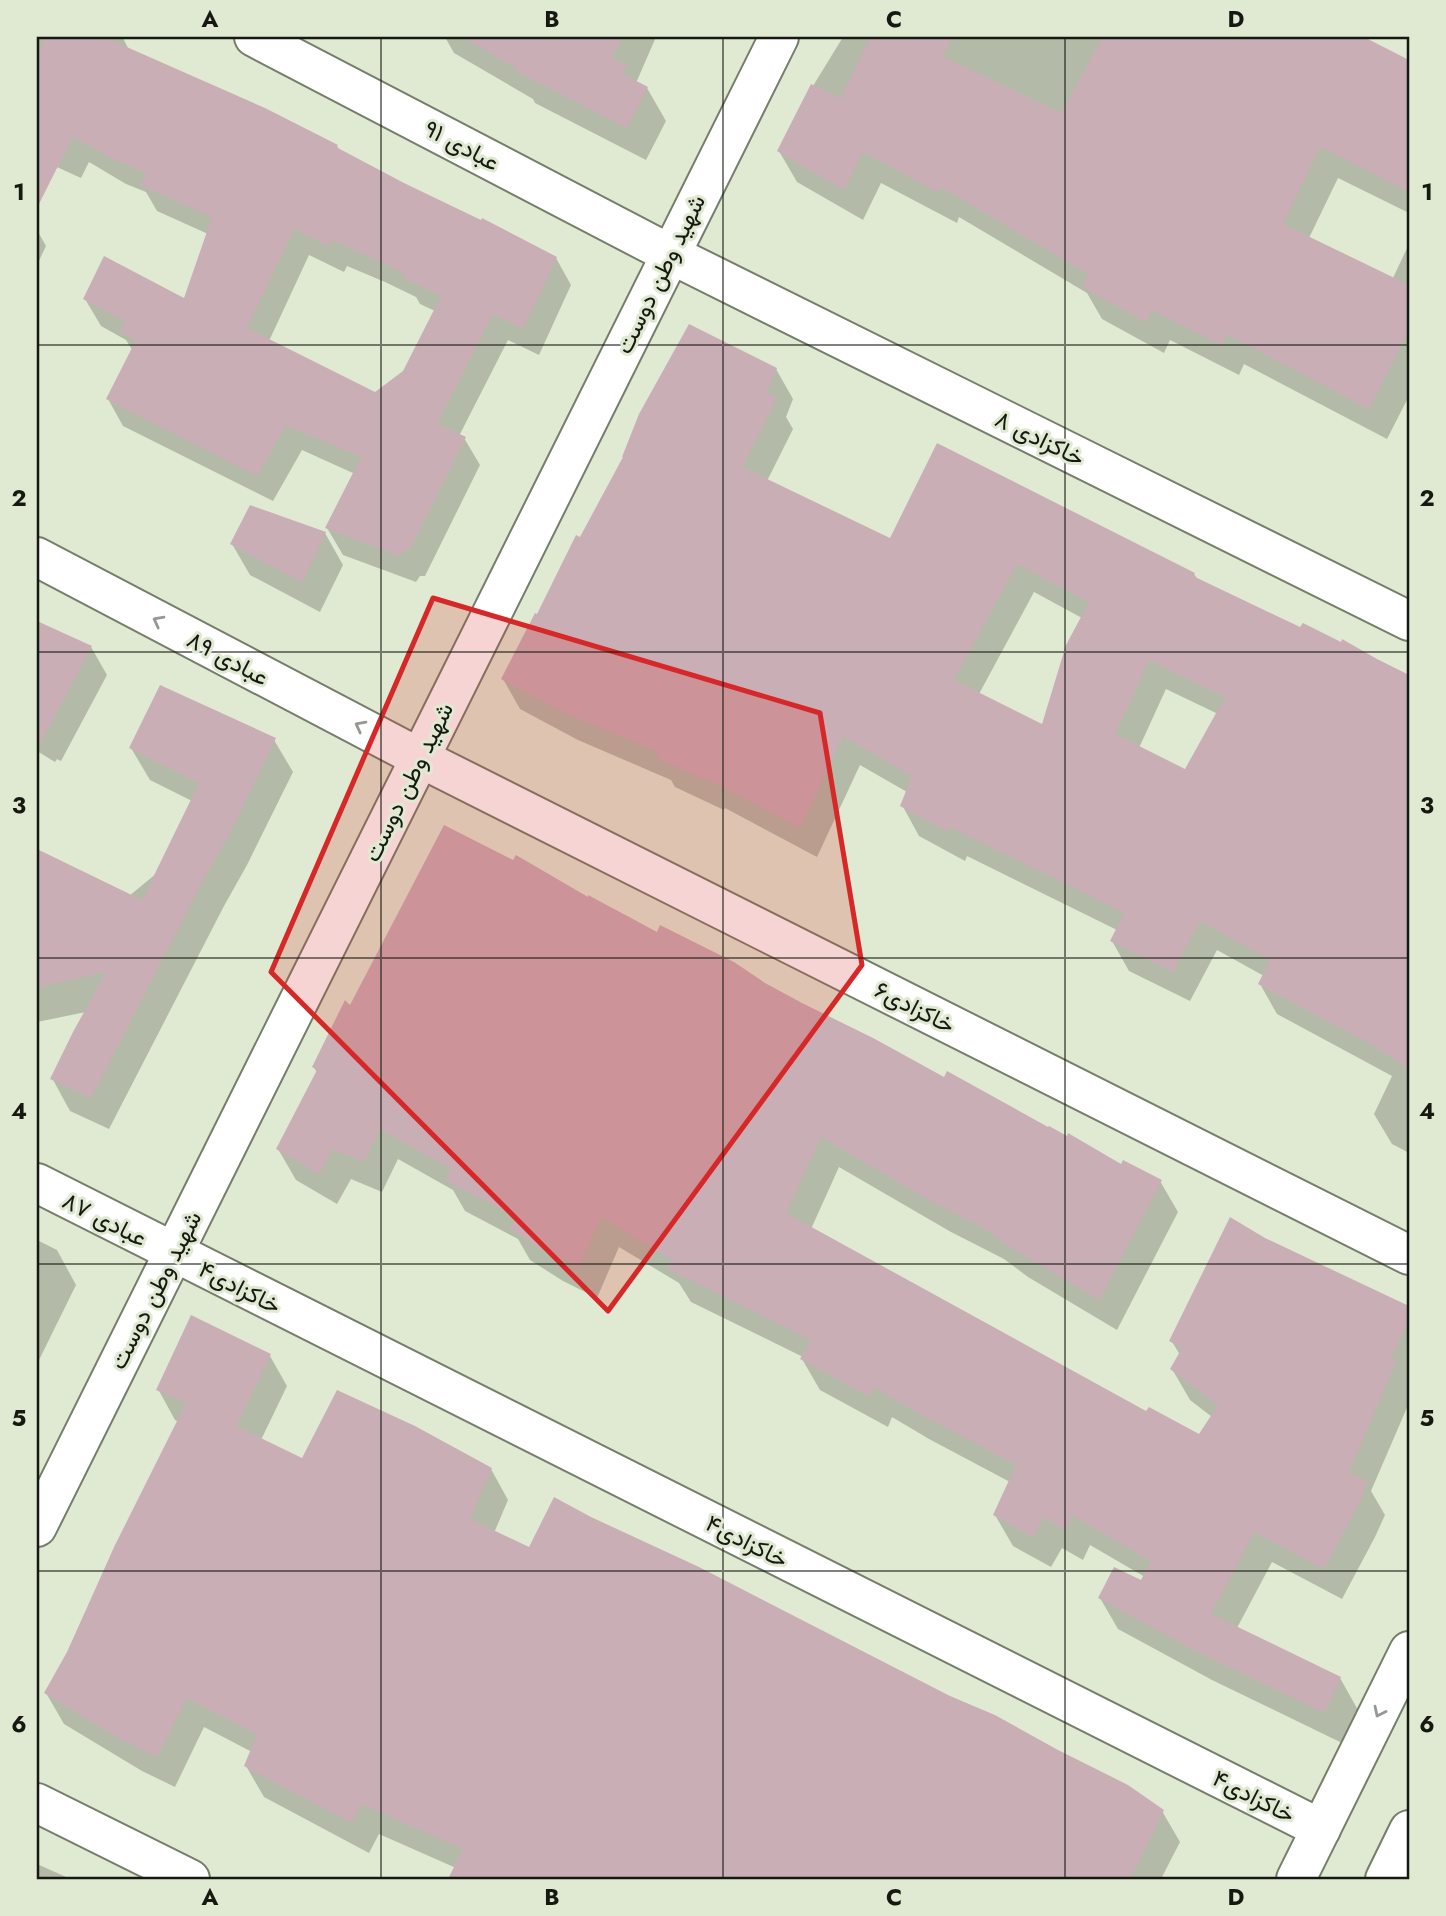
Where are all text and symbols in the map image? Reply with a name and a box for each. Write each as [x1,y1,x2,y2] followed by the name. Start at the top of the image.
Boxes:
[201,2,219,36] text: A
[544,2,560,36] text: B
[886,2,902,36] text: C
[1228,2,1245,36] text: D
[418,110,506,180] street label: عبادی ۹۱
[13,175,25,209] text: 1
[1421,175,1433,209] text: 1
[606,188,714,360] street label: شهید وطن دوست
[989,401,1091,475] street label: خاکزادی ۸
[11,481,27,515] text: 2
[1419,481,1435,515] text: 2
[153,615,165,629] one-way arrow
[181,622,275,694] street label: عبادی ۸۹
[354,696,462,868] street label: شهید وطن دوست
[355,721,367,734] one-way arrow
[12,788,26,822] text: 3
[1420,788,1434,822] text: 3
[869,972,961,1042] street label: خاکزادی۶
[11,1094,27,1128] text: 4
[1419,1094,1435,1128] text: 4
[57,1183,153,1255] street label: عبادی ۸۷
[100,1205,210,1375] street label: شهید وطن دوست
[193,1251,287,1323] street label: خاکزادی۴
[12,1401,26,1435] text: 5
[1420,1401,1434,1435] text: 5
[700,1505,794,1577] street label: خاکزادی۴
[1373,1705,1387,1717] one-way arrow
[11,1707,27,1741] text: 6
[1419,1707,1435,1741] text: 6
[1207,1760,1301,1832] street label: خاکزادی۴
[201,1880,219,1914] text: A
[544,1880,560,1914] text: B
[886,1880,902,1914] text: C
[1228,1880,1245,1914] text: D

